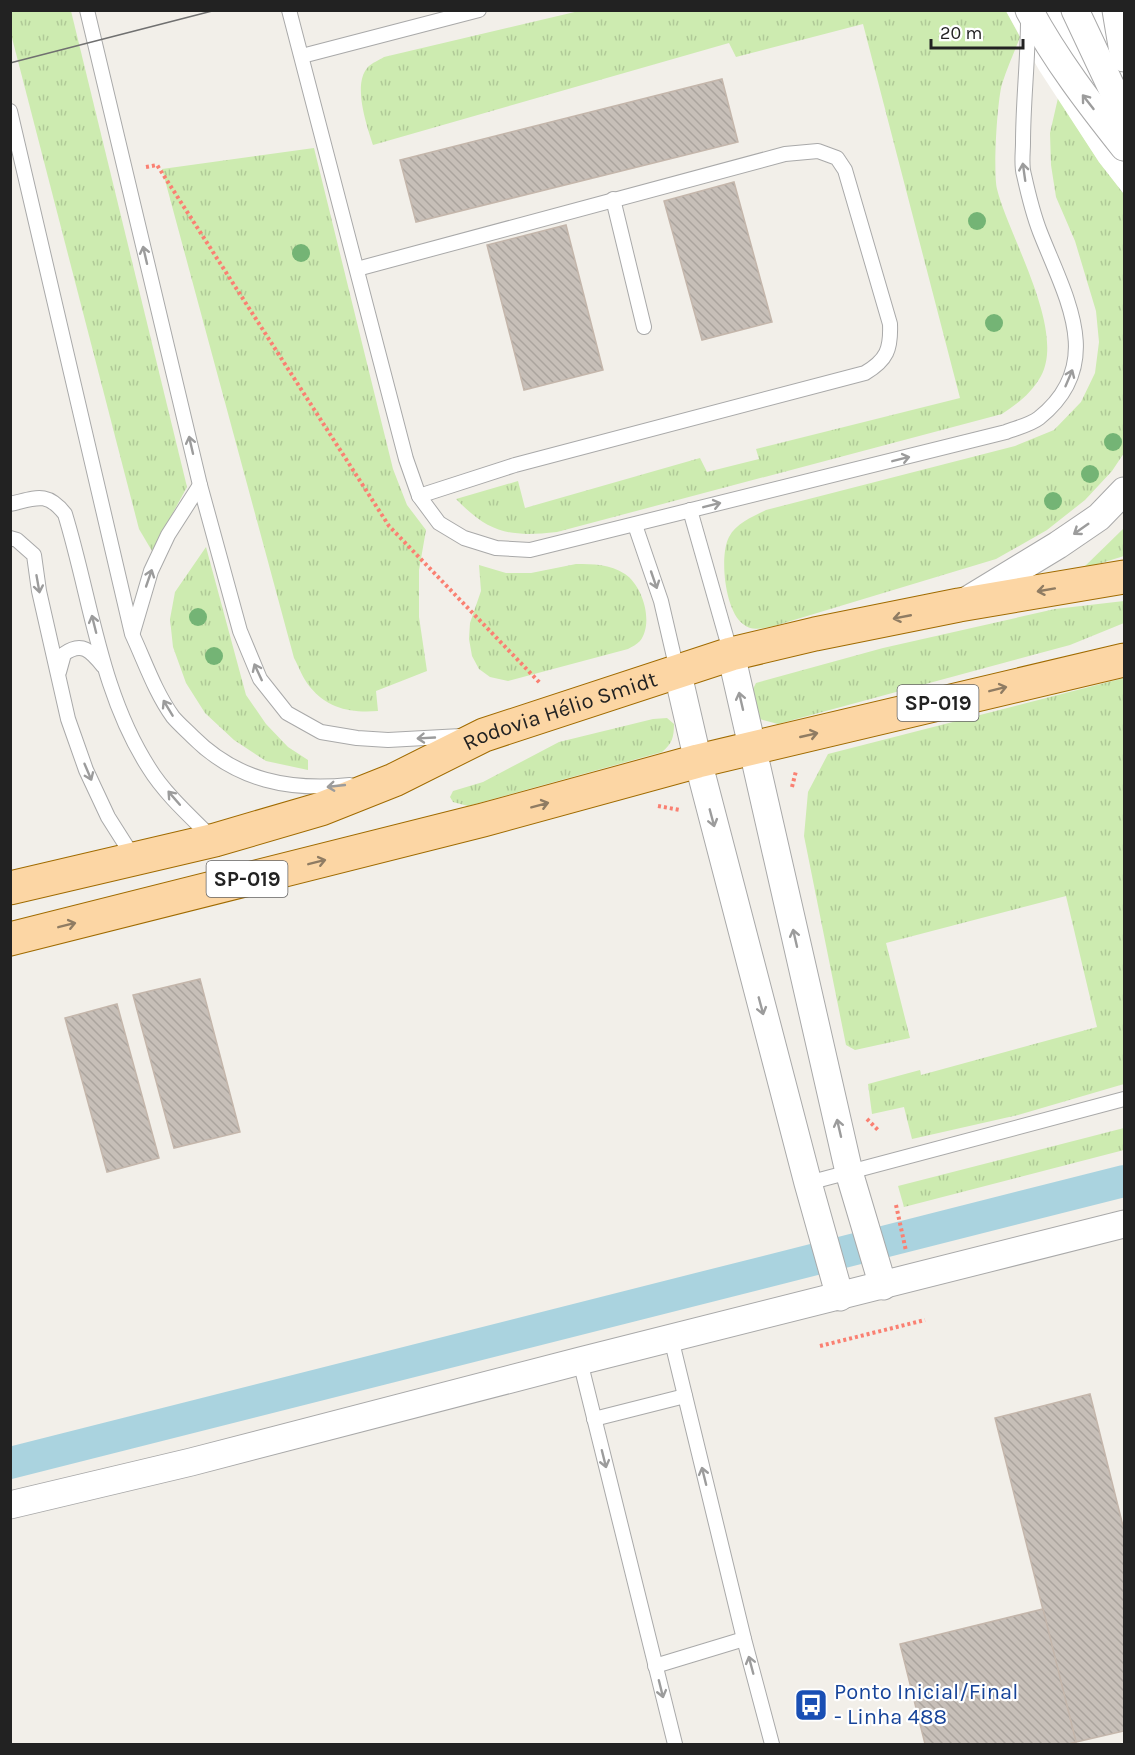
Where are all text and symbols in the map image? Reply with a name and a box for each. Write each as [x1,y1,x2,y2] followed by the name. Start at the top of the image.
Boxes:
[931,12,1022,50] scale bar
[940,22,982,44] text: 20 m
[1081,94,1094,110] one-way arrow
[1019,163,1030,182] one-way arrow
[139,246,151,265] one-way arrow
[1065,369,1076,387] one-way arrow
[184,436,196,455] one-way arrow
[892,452,911,464] one-way arrow
[702,498,721,510] one-way arrow
[1073,523,1089,535] one-way arrow
[145,569,156,588] one-way arrow
[649,570,660,589] one-way arrow
[33,573,44,593] one-way arrow
[1037,585,1056,596] one-way arrow
[893,611,912,623] one-way arrow
[87,614,99,633] one-way arrow
[251,663,263,681] one-way arrow
[459,666,661,756] street label: Rodovia Hélio Smidt
[988,682,1007,694] one-way arrow
[898,685,978,721] road number: SP-019
[735,692,746,711] one-way arrow
[162,700,174,717] one-way arrow
[799,728,818,740] one-way arrow
[416,733,436,744] one-way arrow
[83,763,94,781] one-way arrow
[326,781,346,792] one-way arrow
[167,791,181,806] one-way arrow
[530,798,549,810] one-way arrow
[707,808,719,827] one-way arrow
[308,855,327,867] one-way arrow
[206,861,288,897] road number: SP-019
[57,918,76,930] one-way arrow
[789,928,801,947] one-way arrow
[756,996,768,1015] one-way arrow
[833,1118,844,1138] one-way arrow
[598,1449,610,1468] one-way arrow
[698,1467,710,1486] one-way arrow
[744,1656,756,1675] one-way arrow
[656,1679,668,1698] one-way arrow
[834,1679,1018,1730] place label: Ponto Inicial/Final - Linha 488
[793,1687,829,1723] bus stop icon: Ponto Inicial/Final - Linha 488

